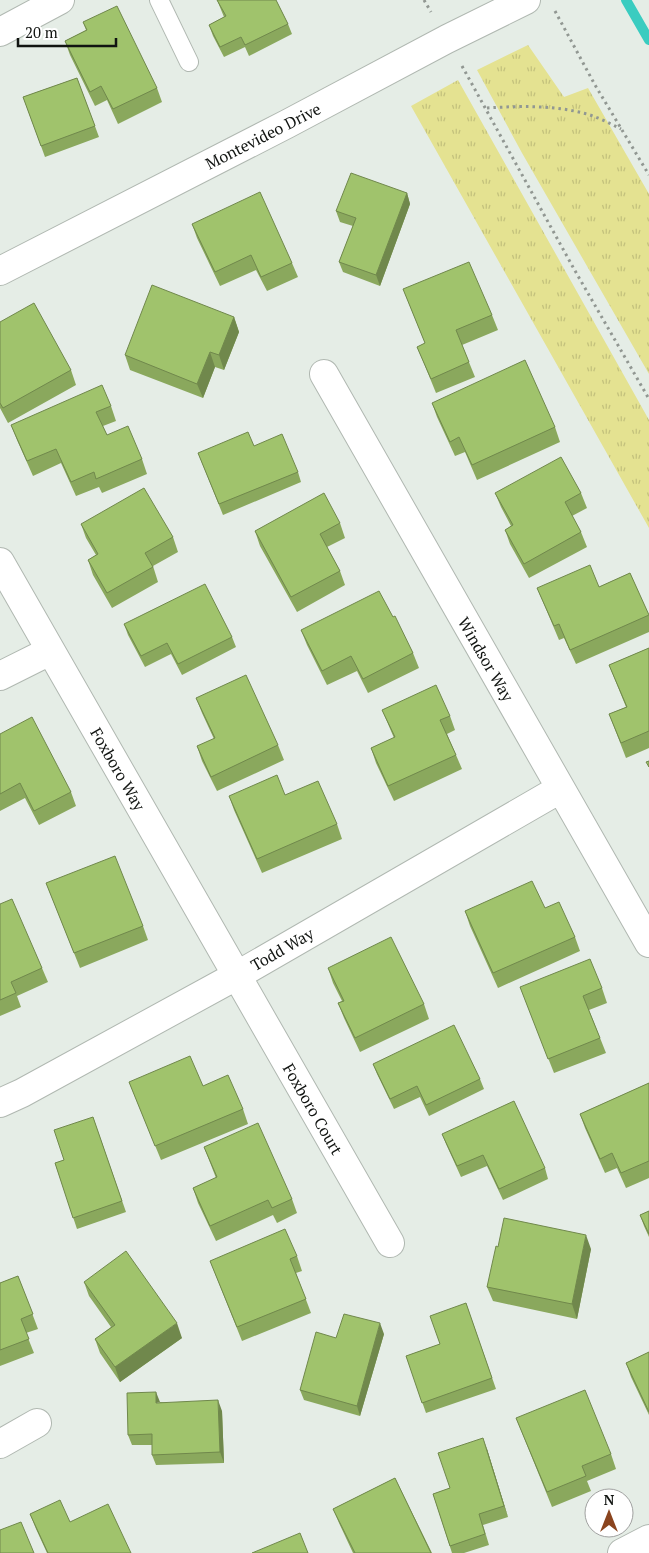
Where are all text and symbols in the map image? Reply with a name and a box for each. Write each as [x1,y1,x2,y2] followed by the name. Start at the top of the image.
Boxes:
[18,15,115,47] scale bar
[25,22,58,42] text: 20 m
[202,97,324,175] street label: Montevideo Drive
[453,613,519,706] street label: Windsor Way
[85,724,151,815] street label: Foxboro Way
[246,922,318,976] street label: Todd Way
[278,1059,348,1159] street label: Foxboro Court
[584,1488,634,1538] north arrow
[604,1490,615,1509] text: N

